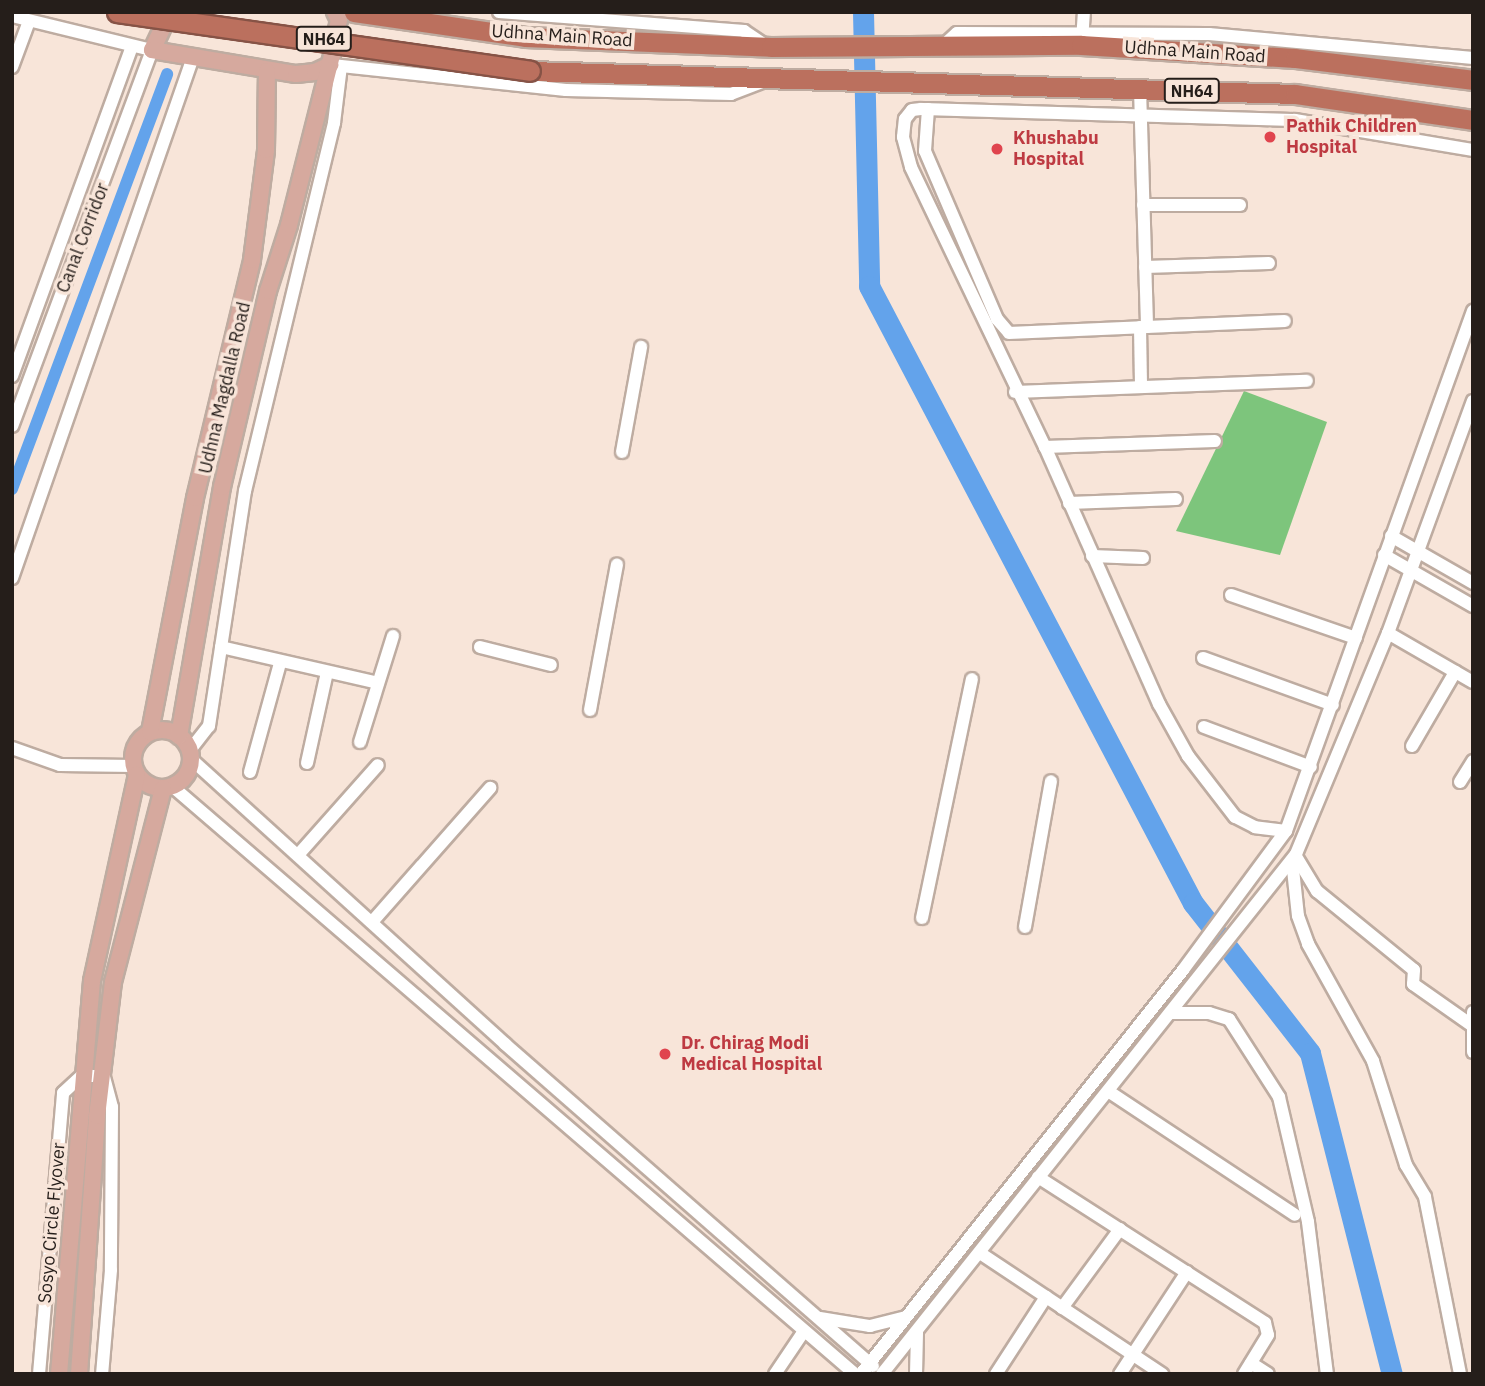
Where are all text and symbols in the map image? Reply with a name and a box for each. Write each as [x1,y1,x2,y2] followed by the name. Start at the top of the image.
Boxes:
[491,20,633,52] street label: Udhna Main Road
[294,26,354,52] road number: NH64
[1124,36,1266,68] street label: Udhna Main Road
[1162,78,1222,104] road number: NH64
[1286,116,1417,158] place label: Pathik Children Hospital
[1260,127,1280,147] marker: Pathik Children Hospital
[1013,128,1099,170] place label: Khushabu Hospital
[987,139,1007,159] marker: Khushabu Hospital
[52,180,114,296] street label: Canal Corridor
[195,300,255,476] street label: Udhna Magdalla Road
[681,1033,822,1076] place label: Dr. Chirag Modi Medical Hospital
[655,1044,675,1064] marker: Dr. Chirag Modi Medical Hospital
[34,1142,70,1304] street label: Sosyo Circle Flyover

